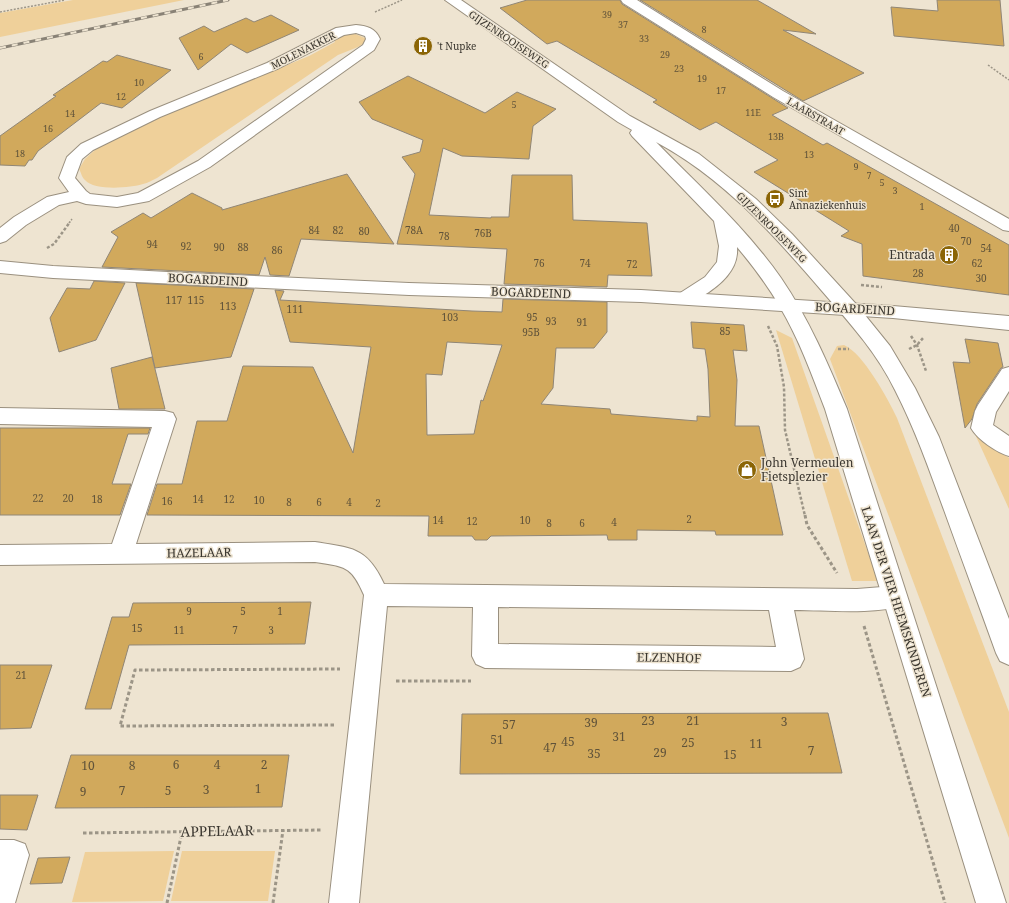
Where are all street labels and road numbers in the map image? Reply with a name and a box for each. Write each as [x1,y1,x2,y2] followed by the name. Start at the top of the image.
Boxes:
[466,7,552,71] street label: GIJZENROOISEWEG
[268,28,338,72] street label: MOLENAKKER
[785,94,847,138] street label: LAARSTRAAT
[734,189,810,265] street label: GIJZENROOISEWEG
[168,269,249,290] street label: BOGARDEIND
[491,283,572,302] street label: BOGARDEIND
[815,298,896,319] street label: BOGARDEIND
[858,504,935,699] street label: LAAN DER VIER HEEMSKINDEREN
[166,543,232,562] street label: HAZELAAR
[637,648,701,667] street label: ELZENHOF
[180,820,255,841] street label: APPELAAR

